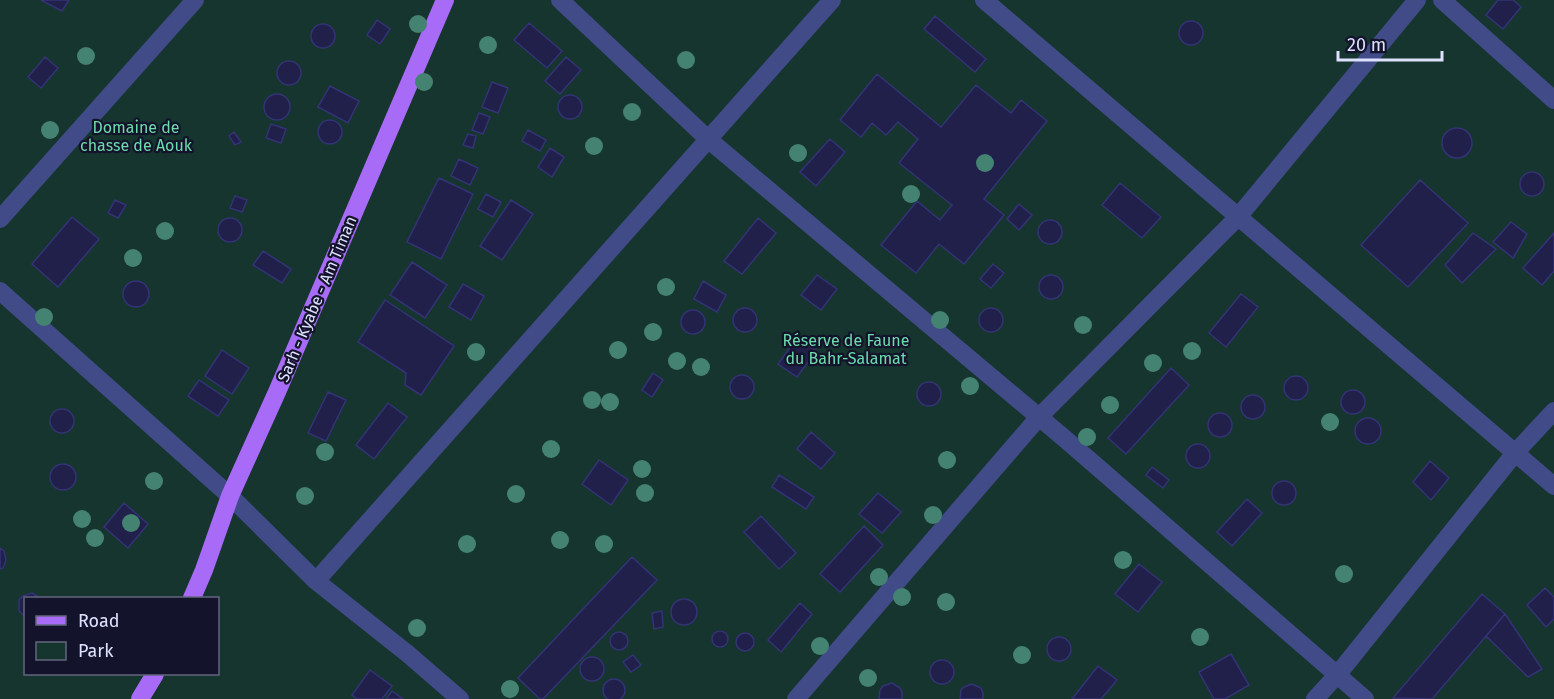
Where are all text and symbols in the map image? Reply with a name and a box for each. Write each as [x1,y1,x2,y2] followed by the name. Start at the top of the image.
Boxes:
[1338,24,1442,62] scale bar
[1347,34,1386,56] text: 20 m
[80,118,193,155] park label: Domaine de chasse de Aouk
[273,213,361,385] street label: Sarh - Kyabe - Am Timan
[783,331,909,368] park label: Réserve de Faune du Bahr-Salamat
[24,597,219,675] legend
[78,610,120,632] text: Road
[78,640,114,662] text: Park

